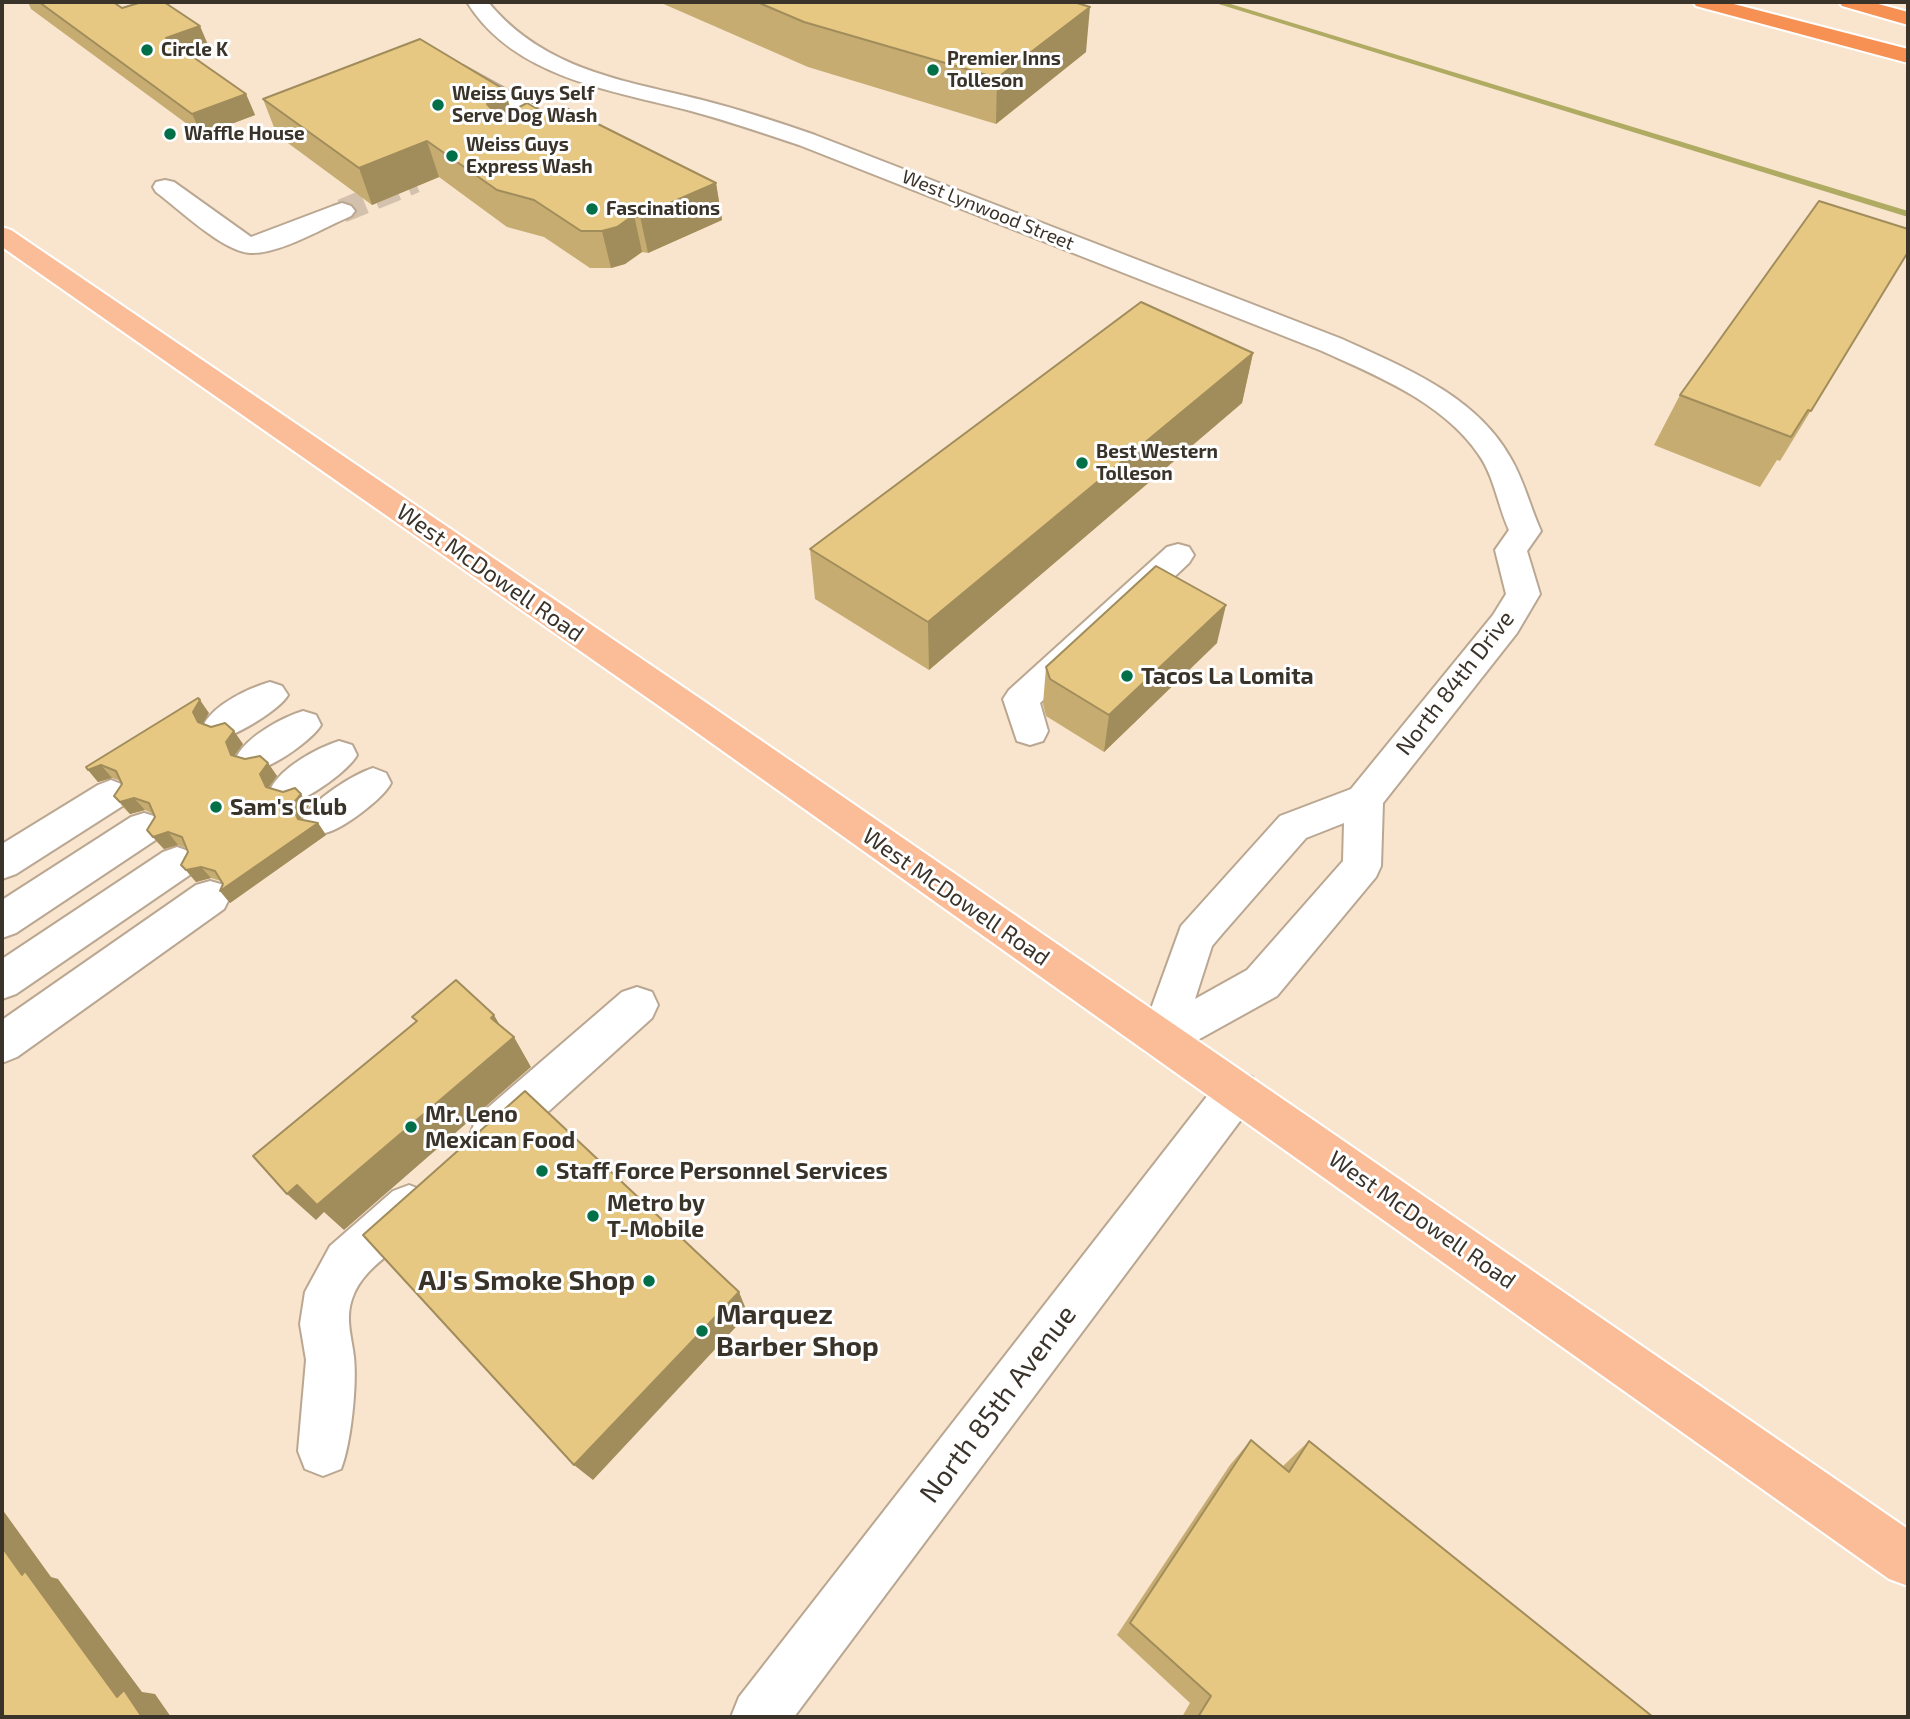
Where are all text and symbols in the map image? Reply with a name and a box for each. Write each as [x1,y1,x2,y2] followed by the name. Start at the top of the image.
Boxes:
[161,39,228,61] place label: Circle K
[139,42,155,58] marker: Circle K
[947,48,1061,92] place label: Premier Inns Tolleson
[925,62,941,78] marker: Premier Inns Tolleson
[452,83,597,127] place label: Weiss Guys Self Serve Dog Wash
[430,97,446,113] marker: Weiss Guys Self Serve Dog Wash
[184,123,305,145] place label: Waffle House
[162,126,178,142] marker: Waffle House
[466,134,593,178] place label: Weiss Guys Express Wash
[444,148,460,164] marker: Weiss Guys Express Wash
[899,165,1077,255] street label: West Lynwood Street
[606,198,720,220] place label: Fascinations
[584,201,600,217] marker: Fascinations
[1096,441,1218,485] place label: Best Western Tolleson
[1074,455,1090,471] marker: Best Western Tolleson
[391,498,589,648] street label: West McDowell Road
[1390,605,1520,761] street label: North 84th Drive
[1141,662,1314,690] place label: Tacos La Lomita
[1119,668,1135,684] marker: Tacos La Lomita
[230,793,347,821] place label: Sam's Club
[208,799,224,815] marker: Sam's Club
[857,822,1055,972] street label: West McDowell Road
[425,1100,575,1154] place label: Mr. Leno Mexican Food
[403,1119,419,1135] marker: Mr. Leno Mexican Food
[1323,1145,1521,1295] street label: West McDowell Road
[556,1157,888,1185] place label: Staff Force Personnel Services
[534,1163,550,1179] marker: Staff Force Personnel Services
[607,1189,705,1243] place label: Metro by T-Mobile
[585,1208,601,1224] marker: Metro by T-Mobile
[418,1264,635,1298] place label: AJ's Smoke Shop
[641,1273,657,1289] marker: AJ's Smoke Shop
[716,1298,879,1364] place label: Marquez Barber Shop
[913,1298,1083,1510] street label: North 85th Avenue
[694,1323,710,1339] marker: Marquez Barber Shop

